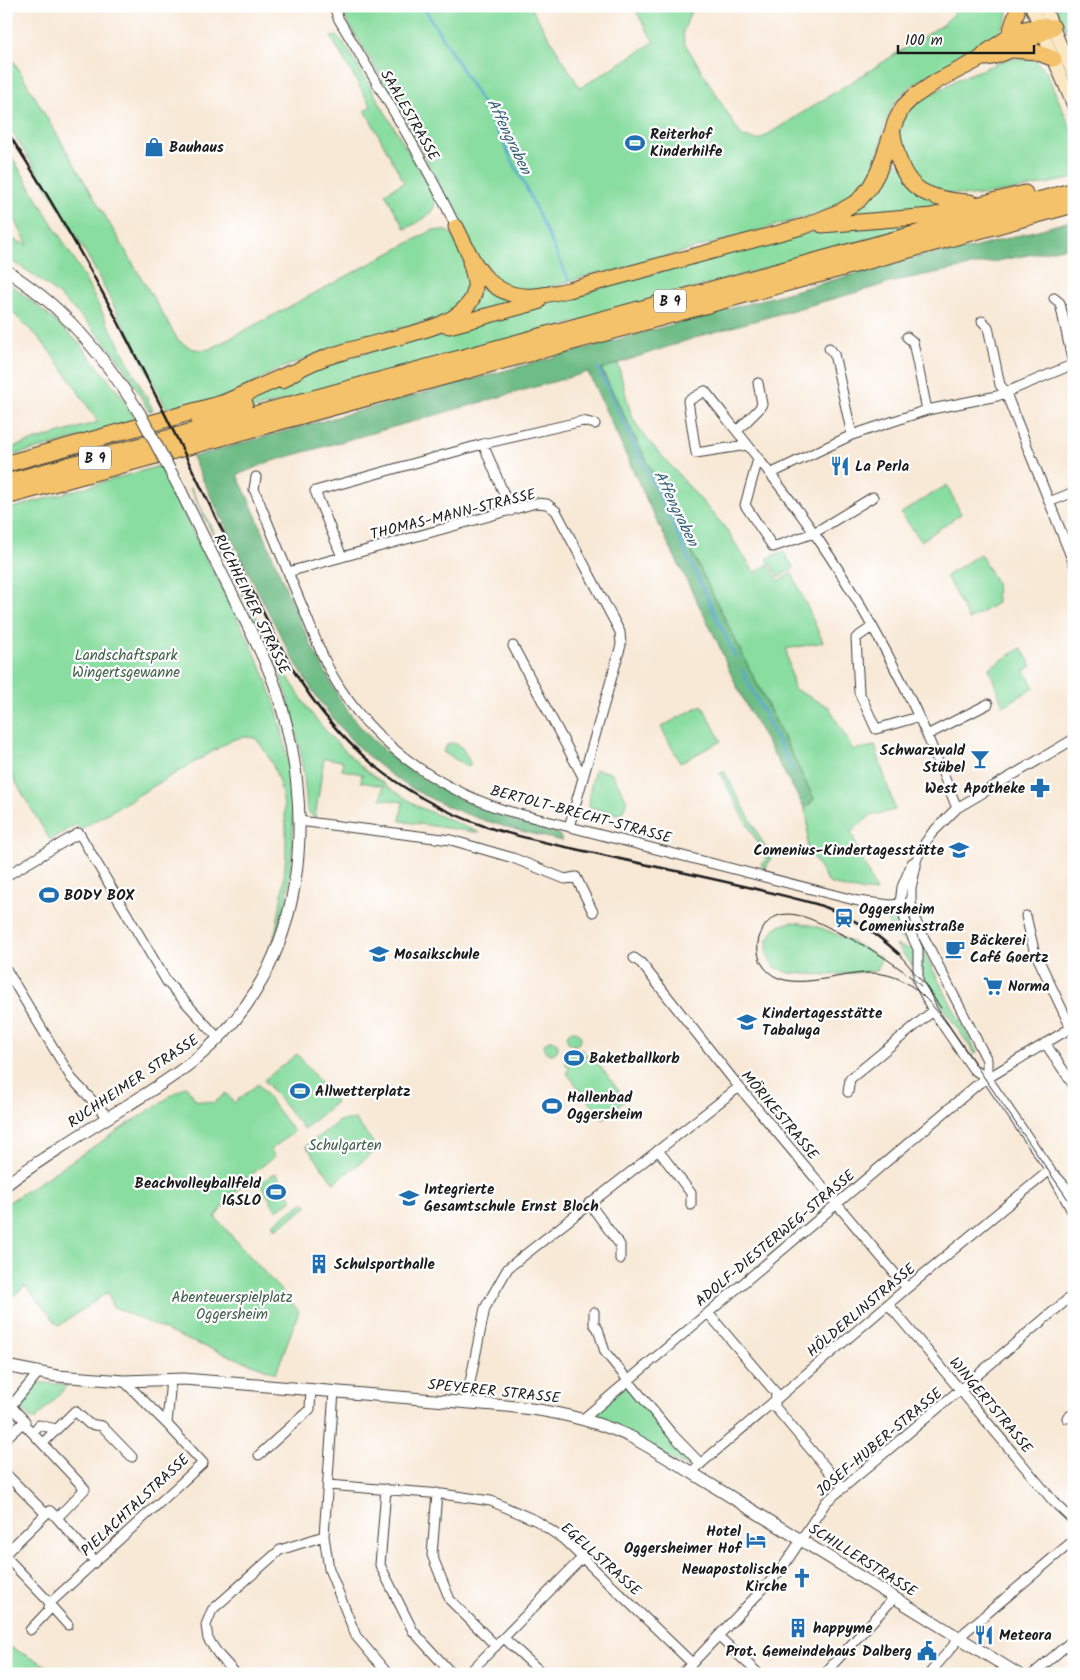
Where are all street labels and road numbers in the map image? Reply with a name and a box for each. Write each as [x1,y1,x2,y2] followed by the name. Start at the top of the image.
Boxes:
[373,65,446,167] street label: SAALESTRASSE
[654,290,686,312] road number: B 9
[79,446,111,469] road number: B 9
[368,482,540,547] street label: THOMAS-MANN-STRASSE
[207,530,296,680] street label: RUCHHEIMER STRASSE
[487,779,675,851] street label: BERTOLT-BRECHT-STRASSE
[63,1028,205,1135] street label: RUCHHEIMER STRASSE
[734,1066,825,1167] street label: MÖRIKESTRASSE
[690,1164,862,1313] street label: ADOLF-DIESTERWEG-STRASSE
[802,1257,922,1364] street label: HÖLDERLINSTRASSE
[943,1352,1039,1460] street label: WINGERTSTRASSE
[426,1373,563,1411] street label: SPEYERER STRASSE
[811,1382,949,1503] street label: JOSEF-HUBER-STRASSE
[76,1448,197,1563] street label: PIELACHTALSTRASSE
[555,1517,647,1603] street label: EGELLSTRASSE
[803,1518,923,1605] street label: SCHILLERSTRASSE

